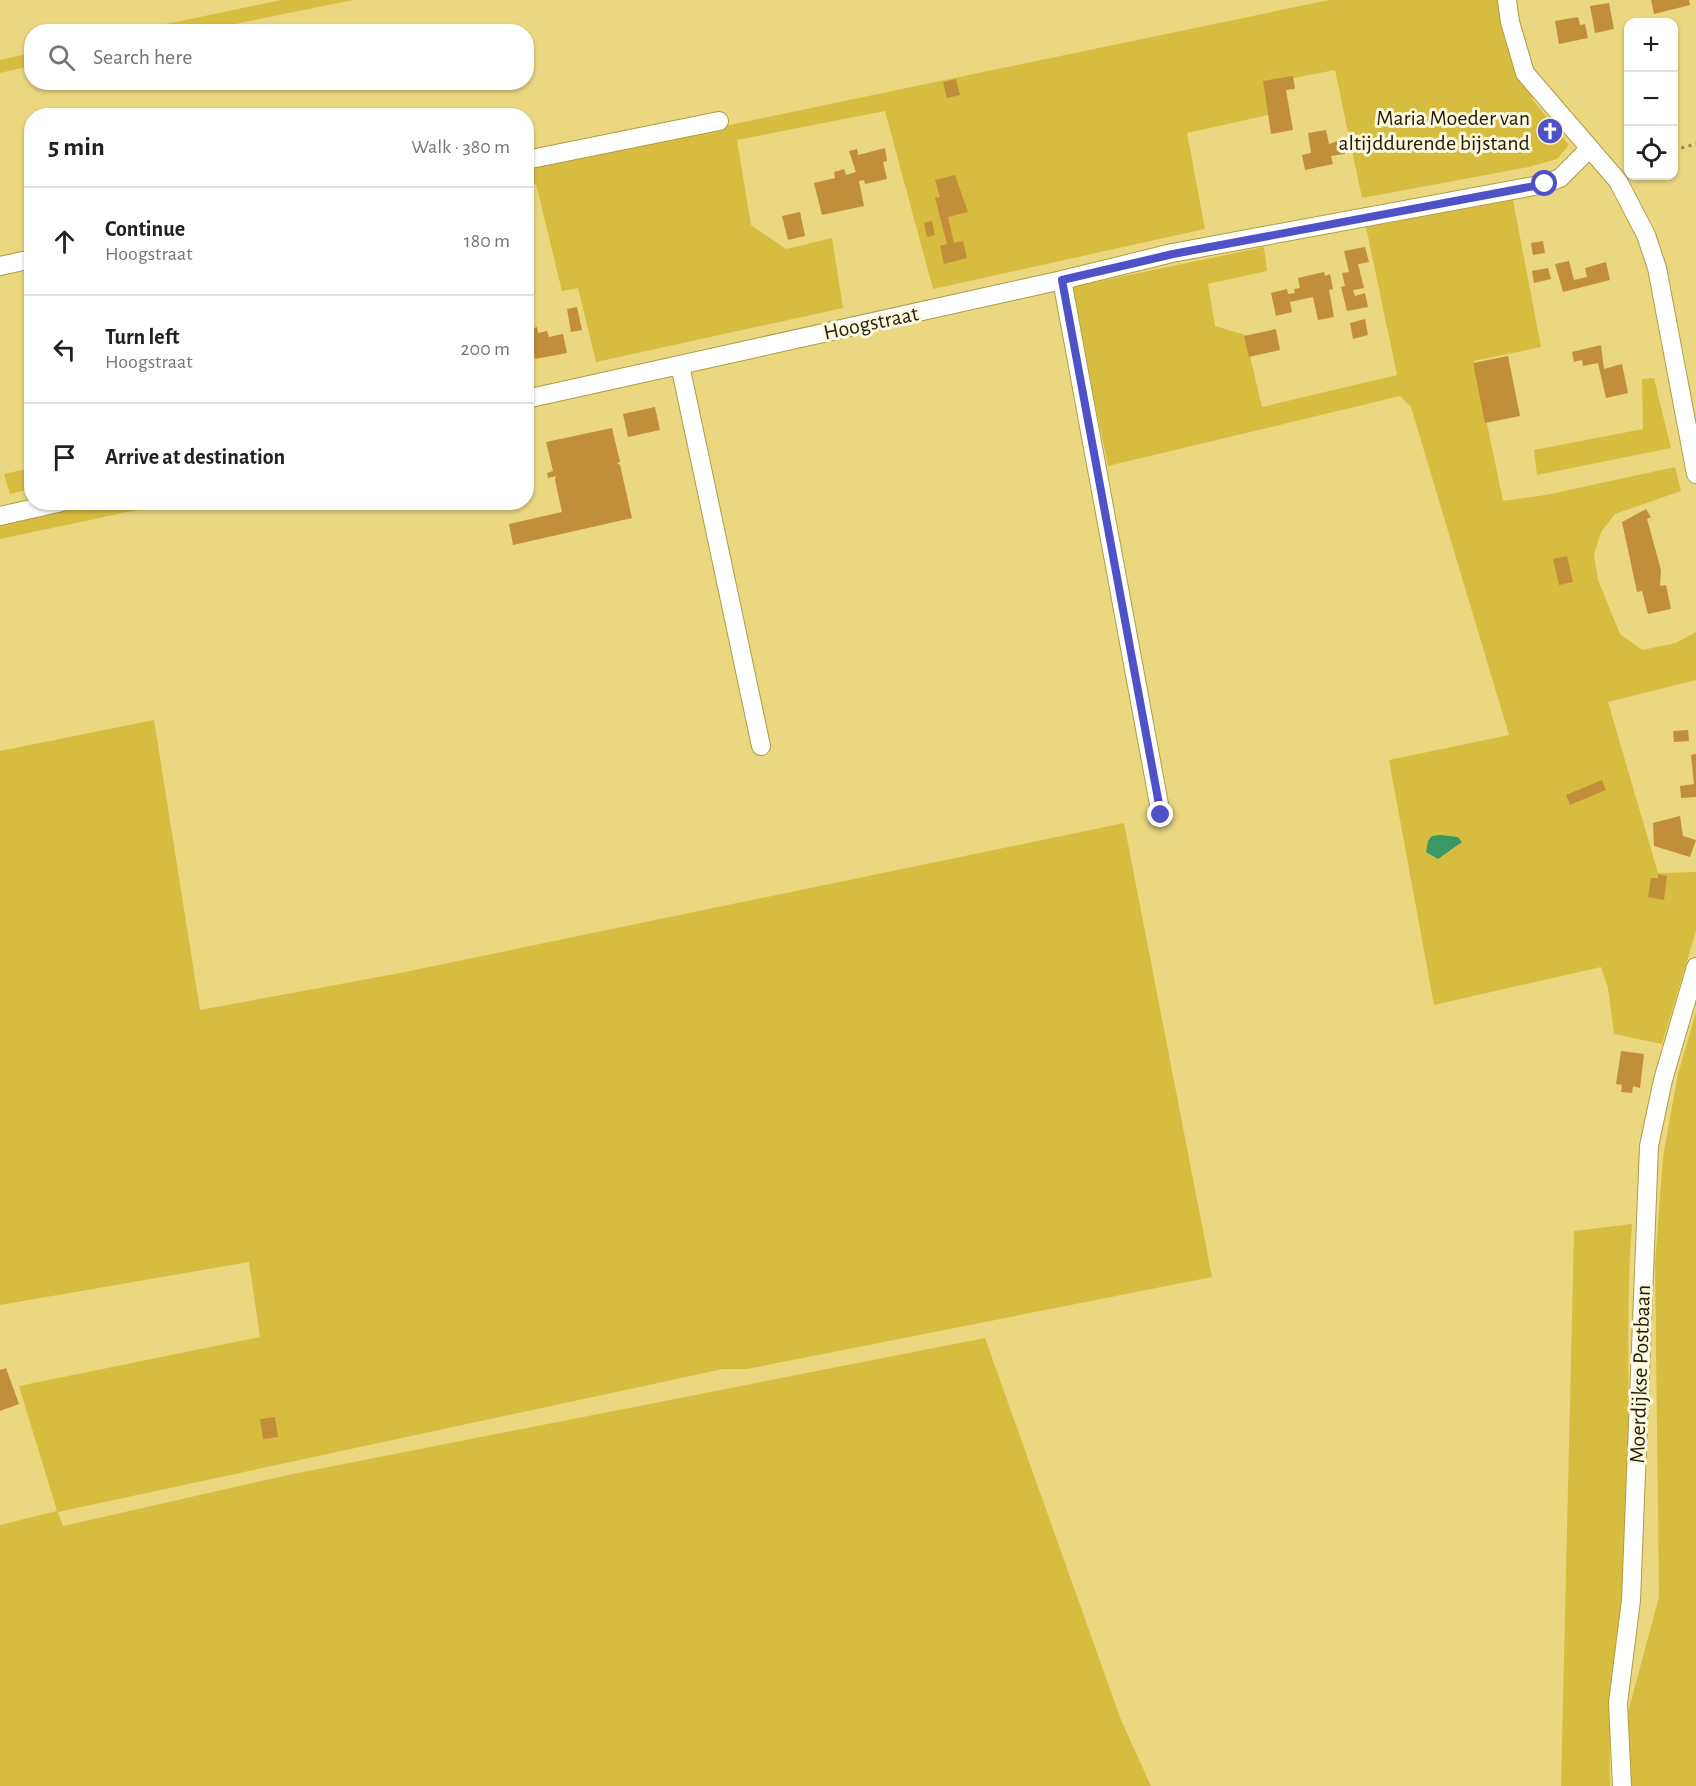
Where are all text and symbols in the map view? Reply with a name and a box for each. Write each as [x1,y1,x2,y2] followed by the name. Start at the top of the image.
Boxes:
[1624,18,1678,180] map controls
[1624,18,1678,72] button: +
[24,24,534,90] search box
[45,41,78,74] icon: search
[93,46,192,68] text: Search here
[1624,72,1678,126] button: −
[1338,107,1530,154] place label: Maria Moeder van altijddurende bijstand
[1535,116,1565,146] church icon: Maria Moeder van altijddurende bijstand
[1624,126,1678,180] button: locate
[48,134,105,160] text: 5 min
[411,137,510,157] text: Walk · 380 m
[1531,170,1557,196] route start
[105,218,185,240] text: Continue
[48,225,81,258] icon: ahead
[464,231,510,251] text: 180 m
[105,244,193,264] text: Hoogstraat
[822,302,920,344] street label: Hoogstraat
[105,326,179,348] text: Turn left
[48,333,81,366] icon: left
[460,339,510,359] text: 200 m
[105,352,193,372] text: Hoogstraat
[48,441,81,474] icon: arrive
[105,446,285,468] text: Arrive at destination
[1147,801,1173,827] route end
[1626,1284,1654,1464] street label: Moerdijkse Postbaan

